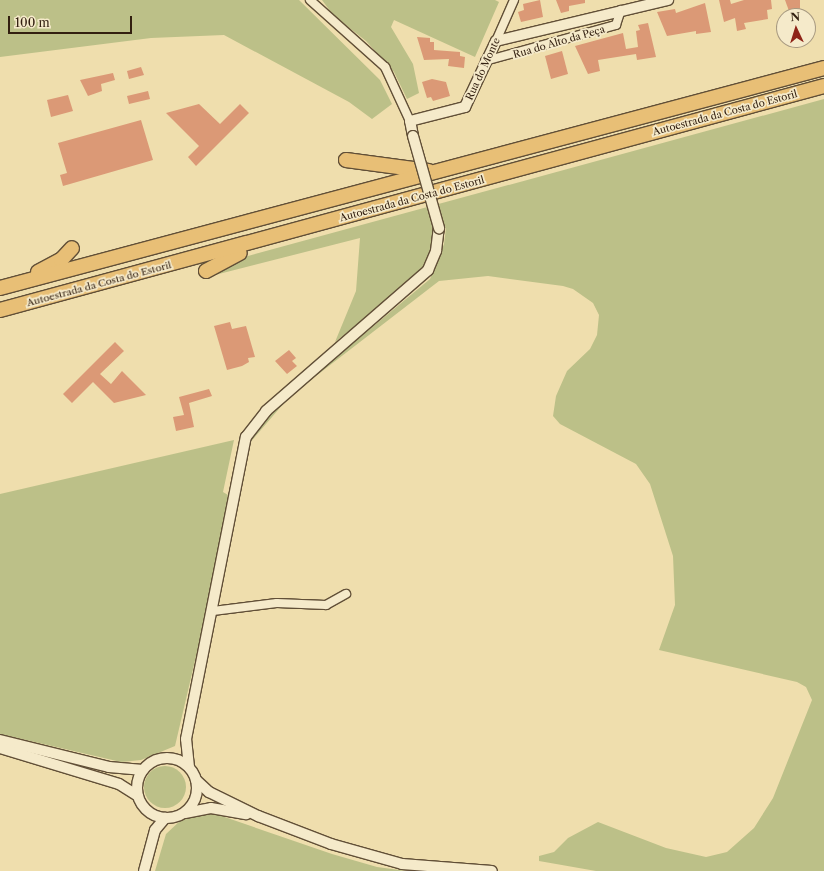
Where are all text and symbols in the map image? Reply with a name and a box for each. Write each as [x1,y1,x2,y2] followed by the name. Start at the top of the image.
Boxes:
[10,8,134,34] scale bar
[776,8,816,48] north arrow
[790,10,800,24] text: N
[15,15,50,30] text: 100 m
[511,23,607,61] street label: Rua do Alto da Peça
[463,36,503,102] street label: Rua do Monte
[651,88,799,138] street label: Autoestrada da Costa do Estoril
[338,174,486,224] street label: Autoestrada da Costa do Estoril
[25,259,173,309] street label: Autoestrada da Costa do Estoril

